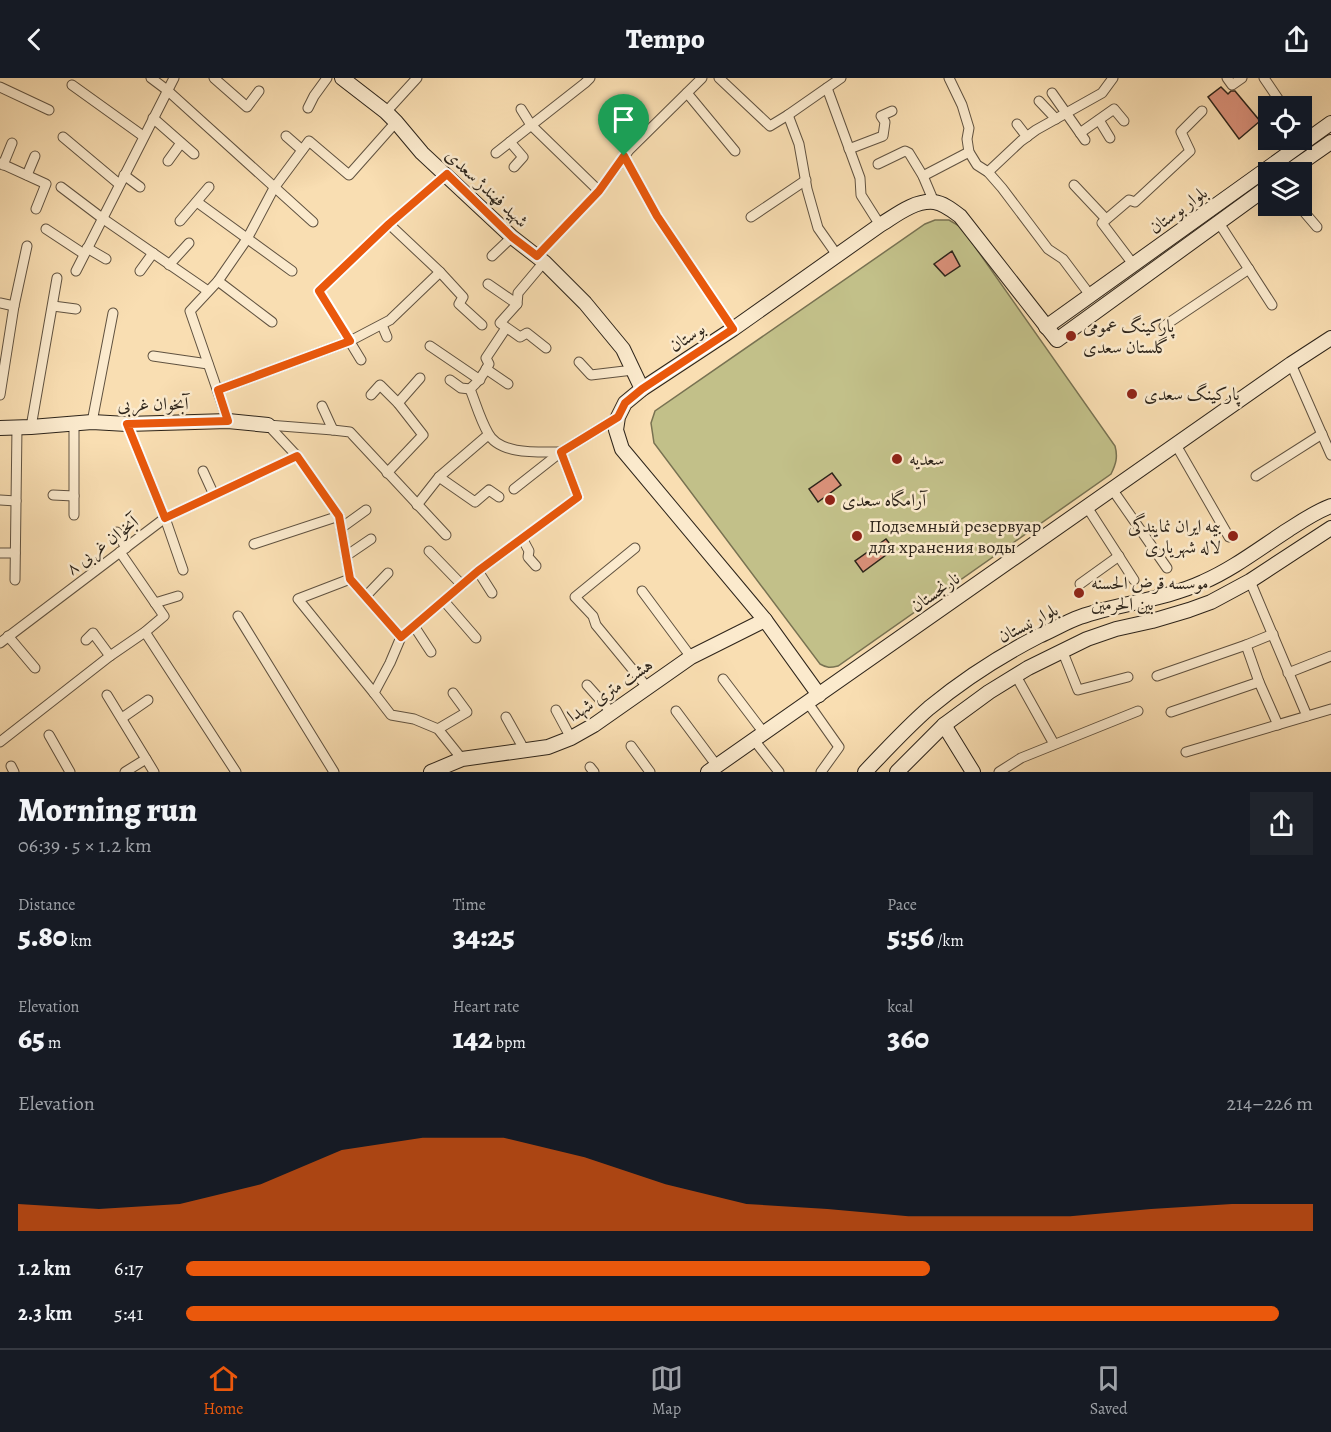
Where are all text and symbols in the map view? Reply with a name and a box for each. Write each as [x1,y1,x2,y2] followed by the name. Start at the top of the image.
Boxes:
[626,21,705,57] text: Tempo
[18,23,51,56] icon: back
[1280,23,1313,56] icon: share
[598,94,649,156] pin
[1258,96,1312,216] map controls
[1258,96,1312,150] button: locate
[607,103,640,136] icon: arrive
[440,143,534,233] street label: شهید فهندژ سعدی
[1258,162,1312,216] button: layers
[1144,181,1212,239] street label: بلوار بوستان
[1083,314,1176,359] place label: پارکینگ عمومی گلستان سعدی
[664,316,710,358] street label: بوستان
[1064,329,1078,343] marker: پارکینگ عمومی گلستان سعدی
[1144,382,1241,407] place label: پارکینگ سعدی
[1125,387,1139,401] marker: پارکینگ سعدی
[117,391,191,418] street label: آبخوان غربی
[909,447,945,471] place label: سعدیه
[890,452,904,466] marker: سعدیه
[842,488,928,512] place label: آرامگاه سعدی
[823,493,837,507] marker: آرامگاه سعدی
[61,508,146,581] street label: آبخوان غربی ۸
[1128,512,1221,559] place label: بیمه ایران نمایندگی لاله شهریاری
[868,514,1041,559] place label: Подземный резервуар для хранения воды
[850,529,864,543] marker: Подземный резервуар для хранения воды
[1226,529,1240,543] marker: بیمه ایران نمایندگی لاله شهریاری
[905,566,965,618] street label: نارنجستان
[1091,571,1209,616] place label: موسسه قرض الحسنه بین الحرمین
[1072,586,1086,600] marker: موسسه قرض الحسنه بین الحرمین
[994,598,1062,648] street label: بلوار نیستان
[562,652,658,728] street label: هشت متری شهدا
[18,787,197,832] text: Morning run
[1250,792,1313,855] button: share
[18,832,152,859] text: 06:39 · 5 × 1.2 km
[18,894,75,916] text: Distance
[453,894,486,916] text: Time
[887,894,917,916] text: Pace
[18,916,67,956] text: 5.80
[453,916,515,956] text: 34:25
[887,916,934,956] text: 5:56
[67,930,92,952] text: km
[934,930,964,952] text: /km
[18,996,79,1018] text: Elevation
[453,996,519,1018] text: Heart rate
[887,996,913,1018] text: kcal
[18,1018,45,1058] text: 65
[453,1018,493,1058] text: 142
[887,1018,929,1058] text: 360
[45,1032,61,1054] text: m
[493,1032,526,1054] text: bpm
[18,1090,95,1117] text: Elevation
[1227,1090,1313,1117] text: 214–226 m
[18,1255,71,1282] text: 1.2 km
[114,1255,143,1282] text: 6:17
[18,1300,72,1327] text: 2.3 km
[114,1300,143,1327] text: 5:41
[203,1362,244,1420] tab: Home
[650,1362,683,1420] tab: Map
[1090,1362,1128,1420] tab: Saved

